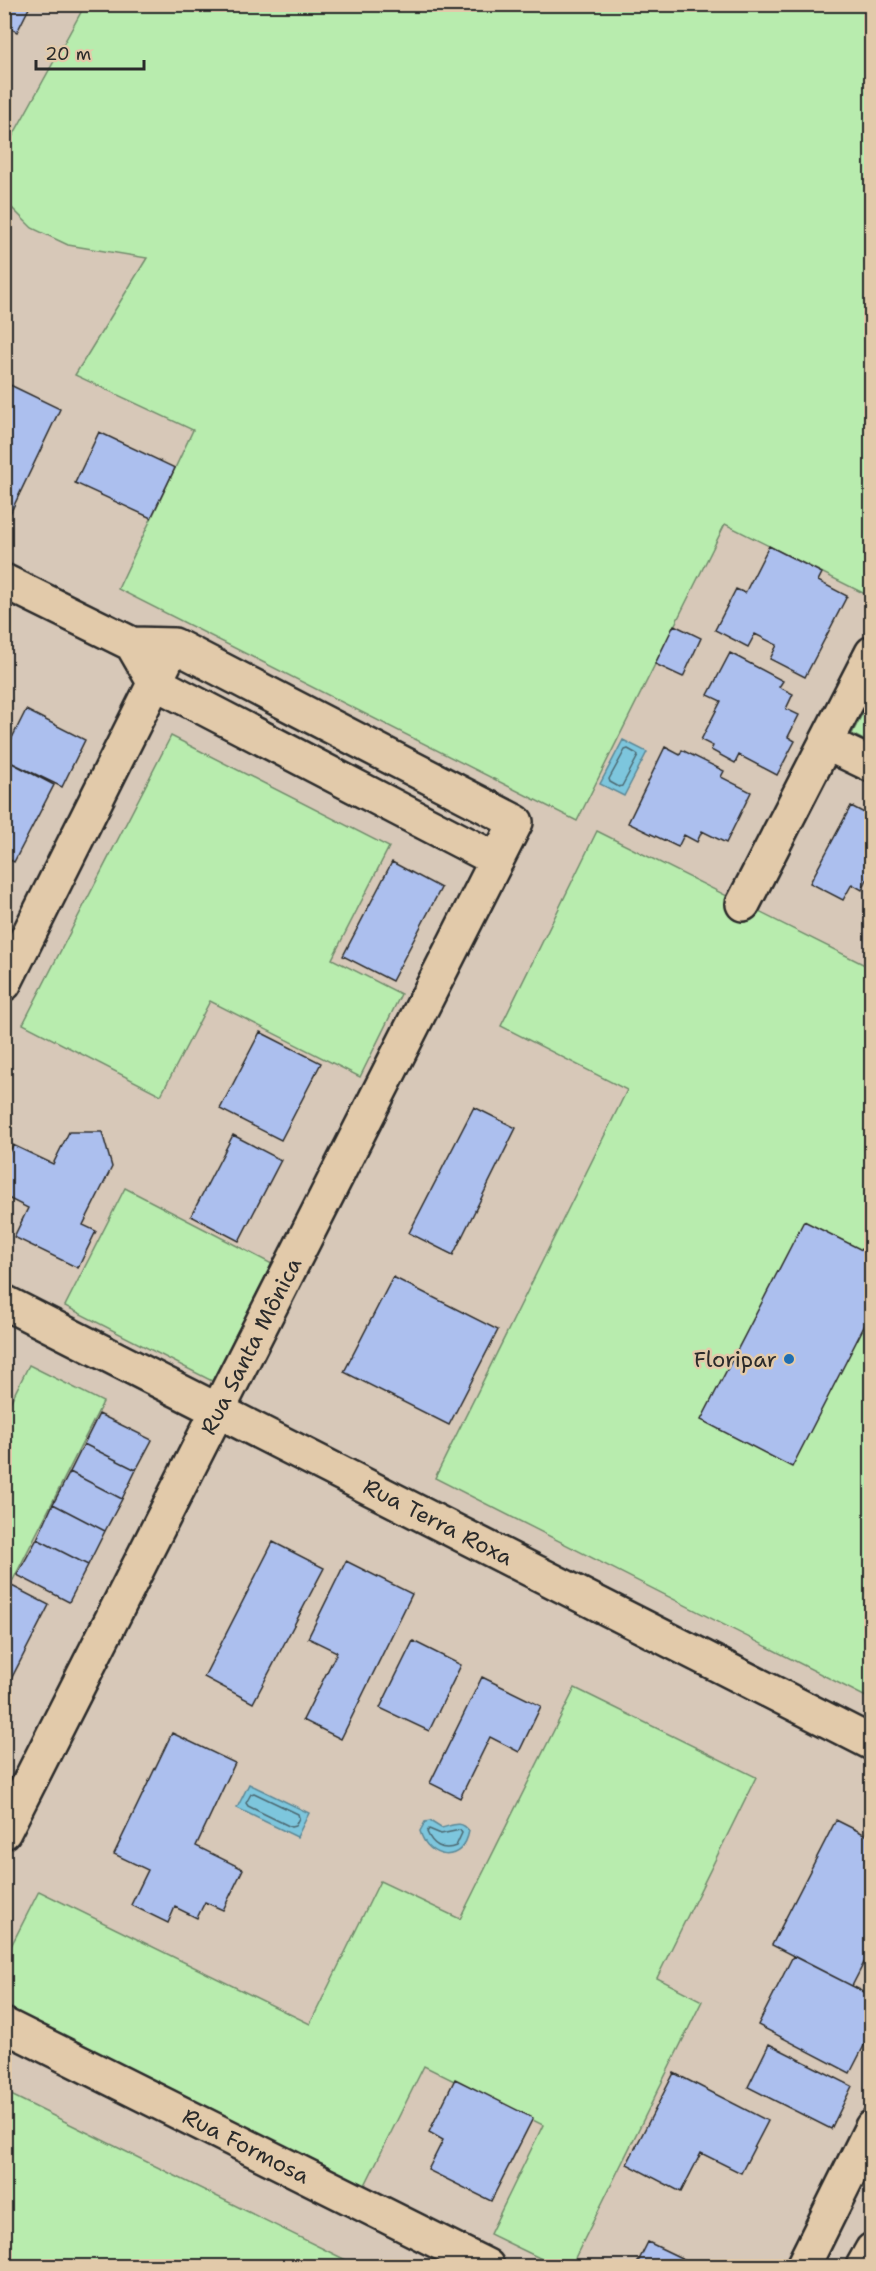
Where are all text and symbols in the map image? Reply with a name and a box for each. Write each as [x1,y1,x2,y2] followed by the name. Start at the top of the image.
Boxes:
[36,33,144,71] scale bar
[45,42,91,66] text: 20 m
[194,1252,308,1440] street label: Rua Santa Mônica
[694,1345,777,1374] place label: Floripar
[782,1352,796,1366] marker: Floripar
[358,1472,518,1572] street label: Rua Terra Roxa
[178,2102,315,2191] street label: Rua Formosa

